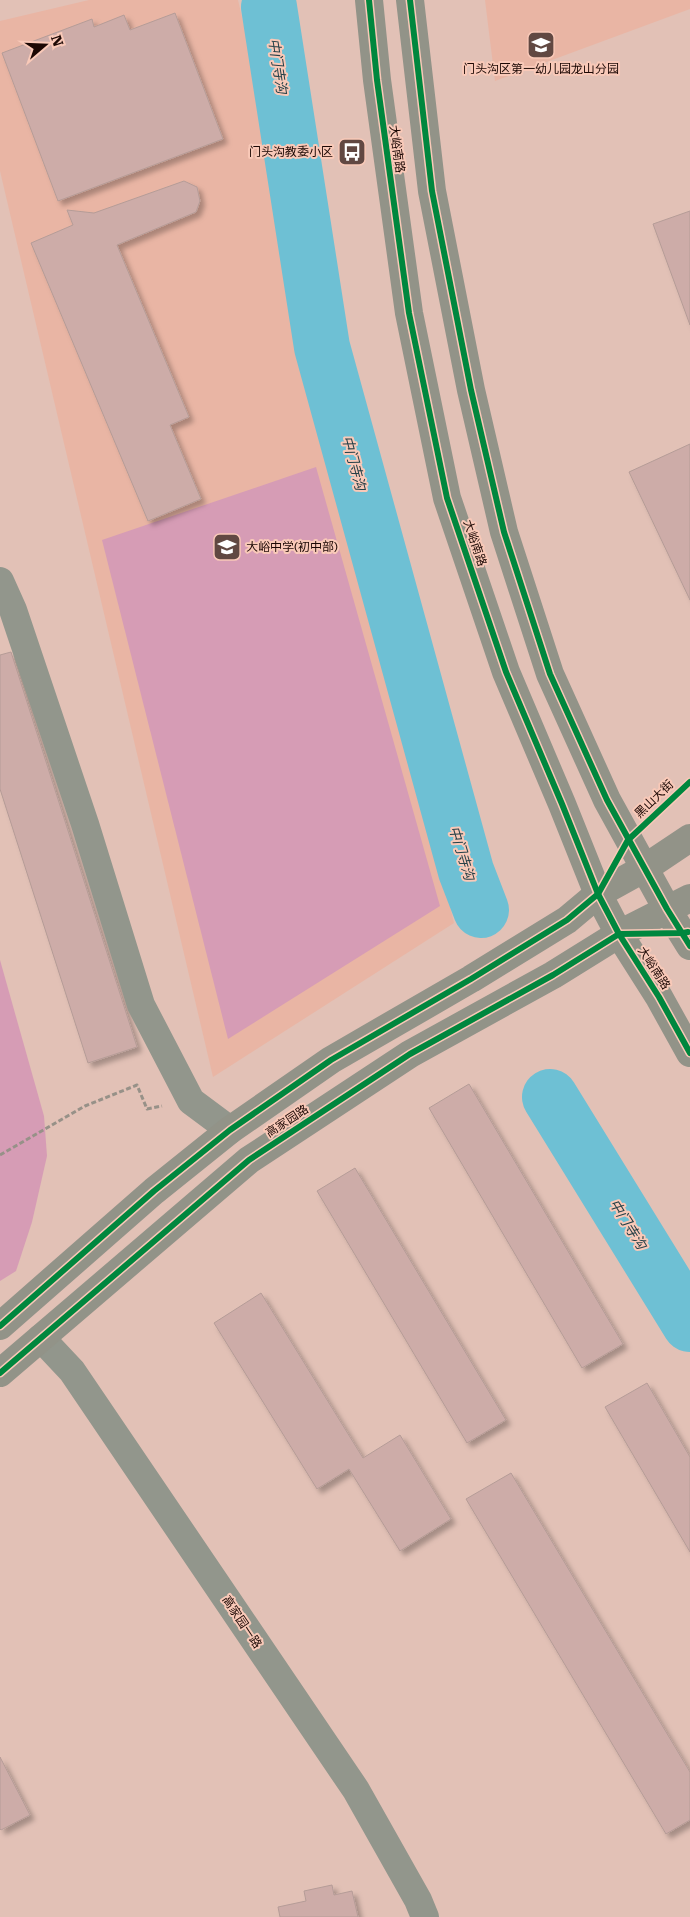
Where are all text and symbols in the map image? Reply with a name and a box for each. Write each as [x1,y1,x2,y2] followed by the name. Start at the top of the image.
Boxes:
[20,20,70,70] north arrow
[526,30,556,60] school or university icon: 门头沟区第一幼儿园龙山分园
[48,33,67,49] text: N
[266,37,291,97] water label: 中门寺沟
[463,62,619,76] place label: 门头沟区第一幼儿园龙山分园
[387,124,407,174] street label: 大峪南路
[337,137,367,167] bus stop icon: 门头沟教委小区
[249,145,333,159] place label: 门头沟教委小区
[339,434,369,494] water label: 中门寺沟
[461,518,489,568] street label: 大峪南路
[212,532,242,562] school or university icon: 大峪中学(初中部)
[246,540,338,554] place label: 大峪中学(初中部)
[632,777,676,821] street label: 黑山大街
[446,824,478,884] water label: 中门寺沟
[635,944,673,992] street label: 大峪南路
[263,1102,311,1140] street label: 高家园路
[606,1196,651,1254] water label: 中门寺沟
[219,1593,265,1651] street label: 高家园一路

